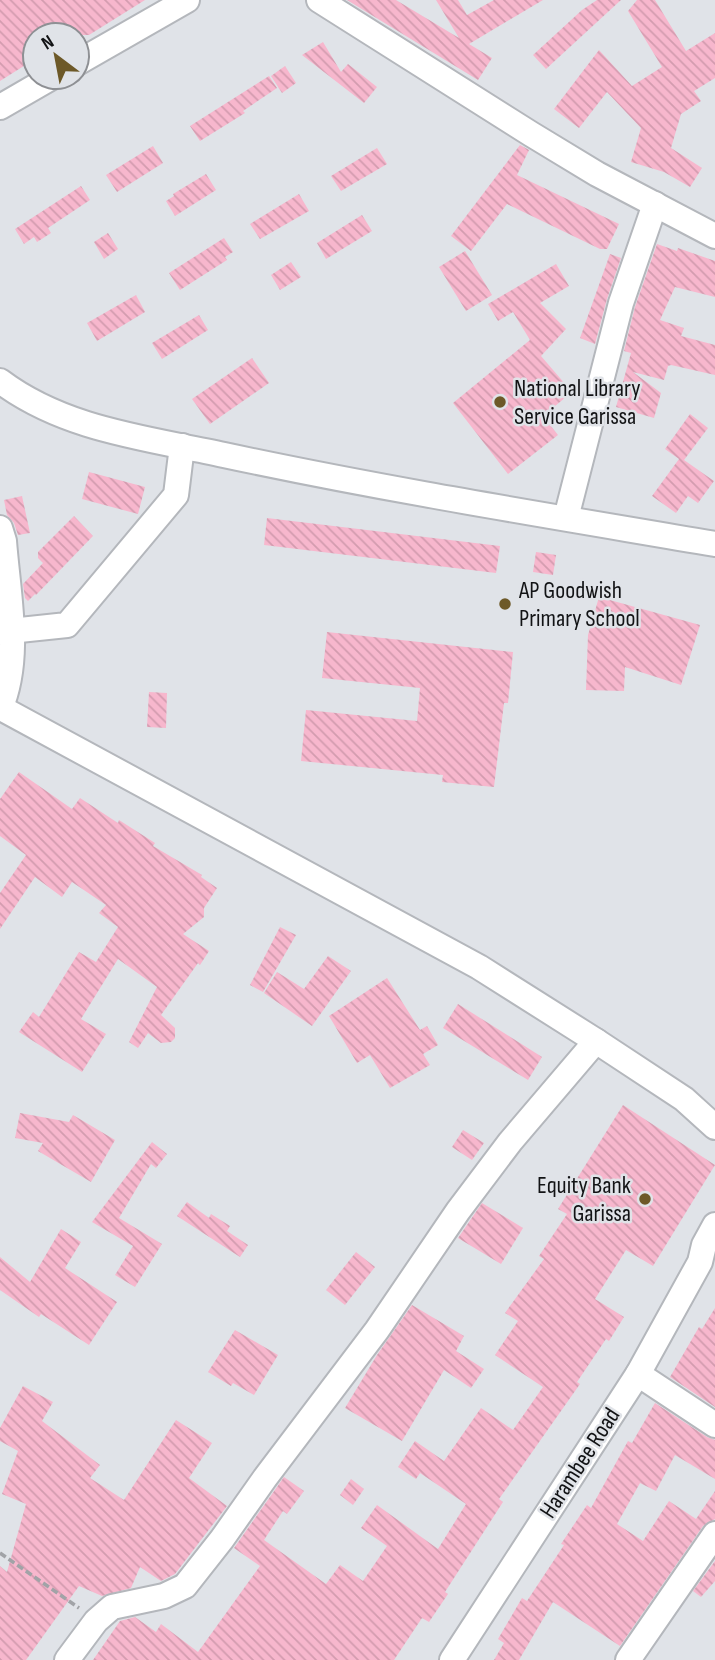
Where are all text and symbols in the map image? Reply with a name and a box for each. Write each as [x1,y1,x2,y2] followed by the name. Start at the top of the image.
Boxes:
[21,21,91,91] north arrow
[37,30,58,55] text: N
[514,374,640,431] place label: National Library Service Garissa
[492,394,508,410] marker: National Library Service Garissa
[518,576,640,633] place label: AP Goodwish Primary School
[497,596,513,612] marker: AP Goodwish Primary School
[537,1171,631,1228] place label: Equity Bank Garissa
[637,1191,653,1207] marker: Equity Bank Garissa
[534,1402,626,1524] street label: Harambee Road

